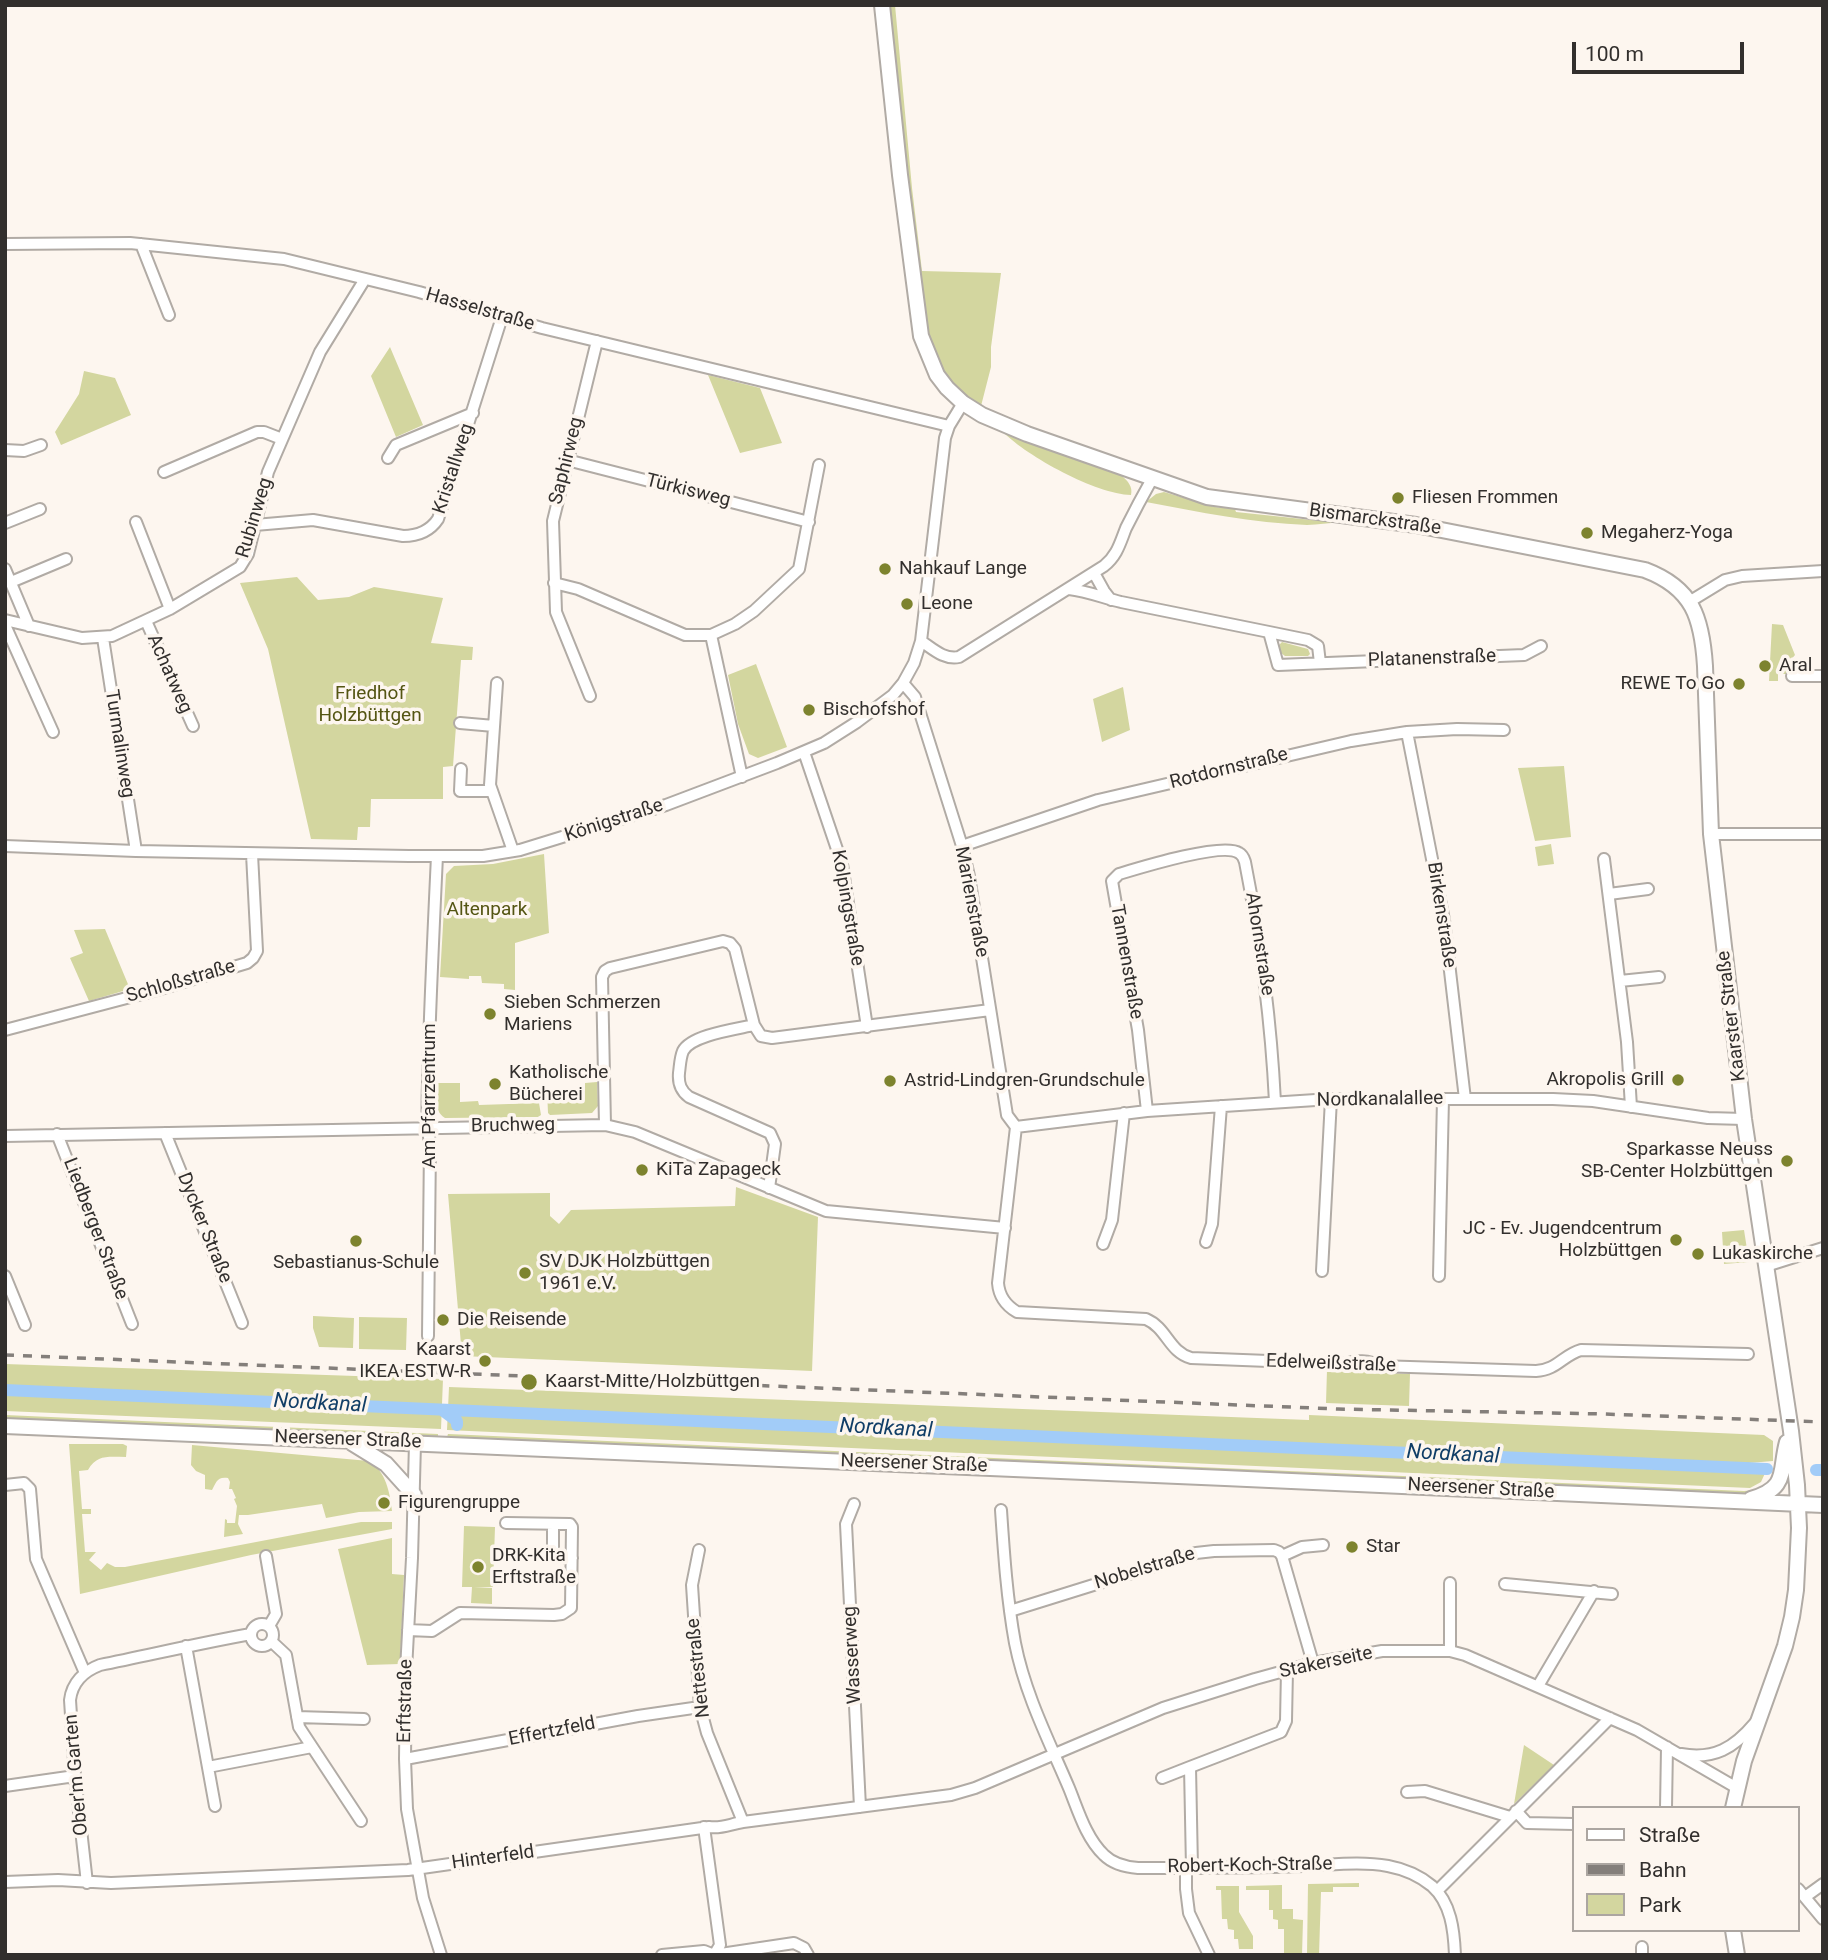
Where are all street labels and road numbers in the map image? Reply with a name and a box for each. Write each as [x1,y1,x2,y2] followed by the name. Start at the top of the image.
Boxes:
[423,284,537,336] street label: Hasselstraße
[545,415,589,507] street label: Saphirweg
[429,421,479,517] street label: Kristallweg
[643,469,733,513] street label: Türkisweg
[232,475,278,561] street label: Rubinweg
[1308,499,1442,541] street label: Bismarckstraße
[141,631,197,717] street label: Achatweg
[1367,645,1497,673] street label: Platanenstraße
[99,688,139,800] street label: Turmalinweg
[1168,743,1290,795] street label: Rotdornstraße
[562,794,666,848] street label: Königstraße
[949,845,993,959] street label: Marienstraße
[826,848,868,968] street label: Kolpingstraße
[1421,861,1461,969] street label: Birkenstraße
[1240,891,1278,997] street label: Ahornstraße
[1105,903,1147,1021] street label: Tannenstraße
[1713,949,1751,1083] street label: Kaarster Straße
[124,956,238,1008] street label: Schloßstraße
[419,1023,441,1169] street label: Am Pfarrzentrum
[1317,1087,1443,1113] street label: Nordkanalallee
[471,1114,555,1138] street label: Bruchweg
[58,1155,132,1303] street label: Liedberger Straße
[171,1169,237,1287] street label: Dycker Straße
[1266,1350,1396,1378] street label: Edelweißstraße
[274,1426,422,1454] street label: Neersener Straße
[840,1450,988,1478] street label: Neersener Straße
[1407,1474,1555,1504] street label: Neersener Straße
[1092,1543,1198,1595] street label: Nobelstraße
[839,1605,867,1705] street label: Wasserweg
[682,1617,716,1719] street label: Nettestraße
[1277,1642,1375,1684] street label: Stakerseite
[394,1659,418,1743] street label: Erftstraße
[507,1712,597,1752] street label: Effertzfeld
[60,1713,94,1837] street label: Ober'm Garten
[450,1841,536,1875] street label: Hinterfeld
[1167,1853,1333,1879] street label: Robert-Koch-Straße

